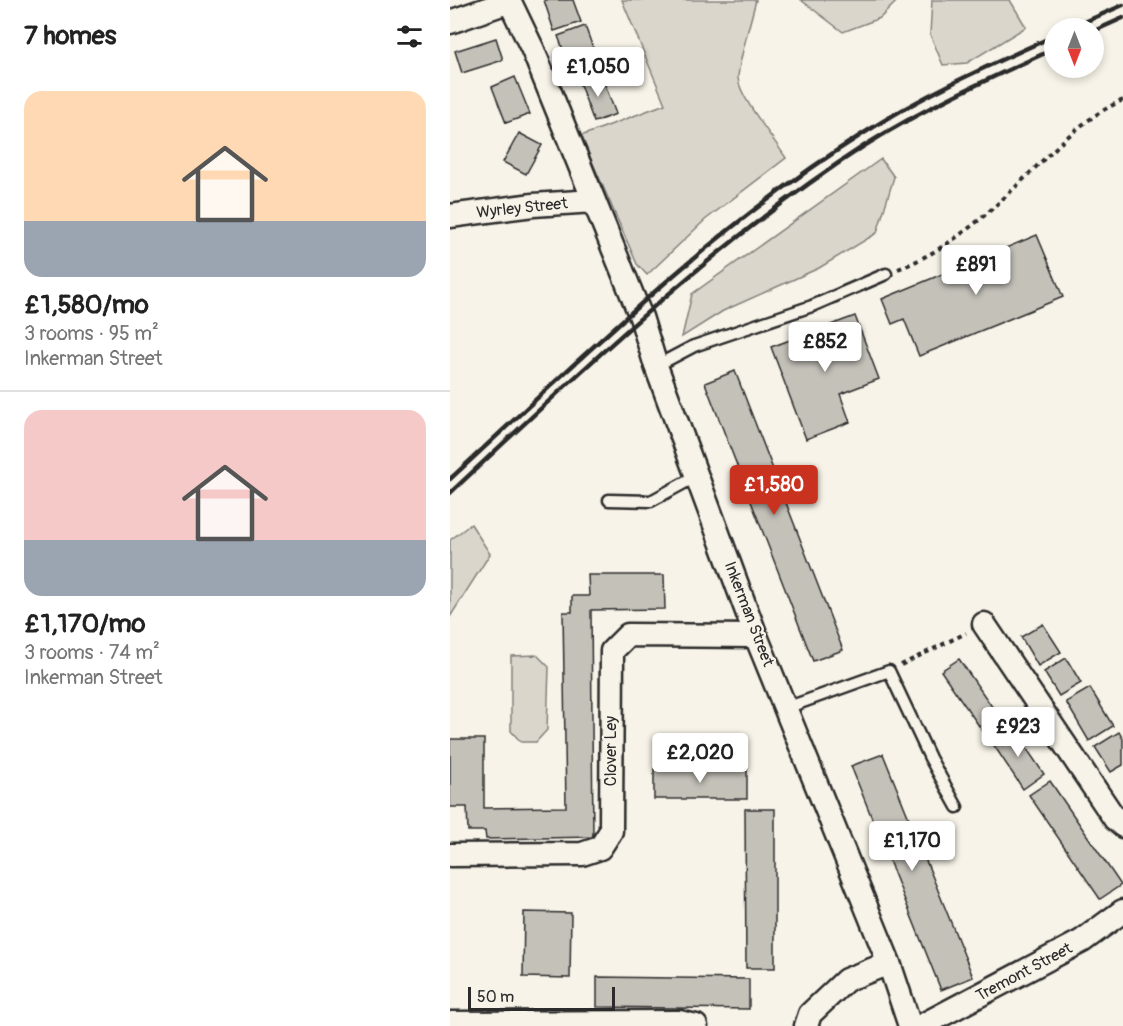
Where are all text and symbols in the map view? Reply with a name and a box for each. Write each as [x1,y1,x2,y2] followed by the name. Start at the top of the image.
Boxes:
[1044,18,1104,78] north arrow
[1044,18,1104,78] map controls
[24,20,116,52] text: 7 homes
[393,20,426,53] icon: filters
[549,47,647,98] pin: £1,050
[566,54,630,79] text: £1,050
[171,130,279,238] icon: home
[475,193,569,223] street label: Wyrley Street
[940,245,1012,296] pin: £891
[955,252,997,277] text: £891
[24,289,149,321] text: £1,580/mo
[24,321,159,346] text: 3 rooms · 95 m²
[789,322,861,373] pin: £852
[803,329,847,354] text: £852
[24,346,163,371] text: Inkerman Street
[171,449,279,557] icon: home
[725,465,823,516] pin: £1,580
[744,472,804,497] text: £1,580
[720,559,778,670] street label: Inkerman Street
[24,608,146,640] text: £1,170/mo
[24,640,160,665] text: 3 rooms · 74 m²
[24,665,163,690] text: Inkerman Street
[982,707,1054,758] pin: £923
[996,714,1040,739] text: £923
[601,716,621,786] street label: Clover Ley
[651,733,749,784] pin: £2,020
[666,740,734,765] text: £2,020
[863,821,961,872] pin: £1,170
[883,828,941,853] text: £1,170
[972,938,1076,1006] street label: Tremont Street
[468,984,615,1012] scale bar
[477,987,514,1007] text: 50 m

